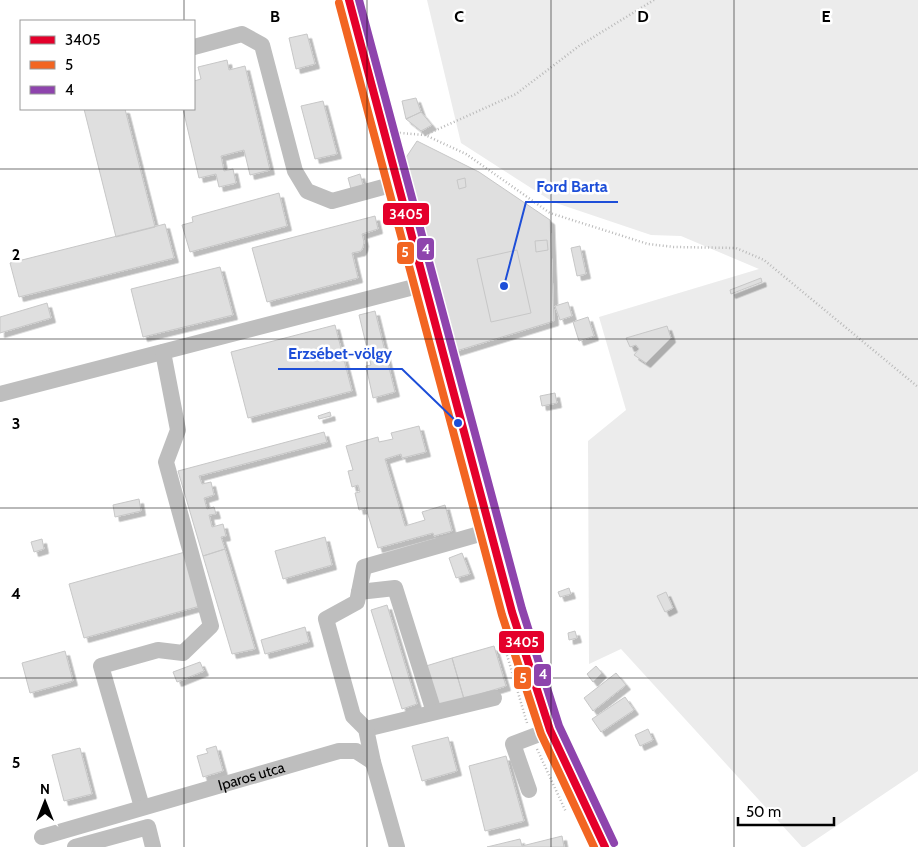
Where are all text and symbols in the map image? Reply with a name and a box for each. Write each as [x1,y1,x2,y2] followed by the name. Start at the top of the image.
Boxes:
[270,7,280,26] text: B
[454,7,464,26] text: C
[637,7,649,26] text: D
[821,7,831,26] text: E
[20,20,195,110] legend
[65,31,100,49] text: 3405
[65,56,73,74] text: 5
[65,81,74,99] text: 4
[526,171,618,202] callout: Ford Barta
[536,177,608,196] text: Ford Barta
[382,202,430,226] line badge: 3405
[389,205,423,223] text: 3405
[416,237,435,261] line badge: 4
[422,240,430,258] text: 4
[396,241,415,265] line badge: 5
[401,243,409,261] text: 5
[12,245,20,264] text: 2
[278,338,402,369] callout: Erzsébet-völgy
[288,344,392,363] text: Erzsébet-völgy
[12,414,20,433] text: 3
[11,584,21,603] text: 4
[498,630,545,654] line badge: 3405
[505,633,539,651] text: 3405
[533,663,552,687] line badge: 4
[539,665,547,683] text: 4
[513,666,532,690] line badge: 5
[519,669,527,687] text: 5
[12,753,20,772] text: 5
[216,758,288,795] street label: Iparos utca
[20,777,70,827] north arrow
[40,780,50,798] text: N
[738,794,834,826] scale bar
[746,803,781,821] text: 50 m

